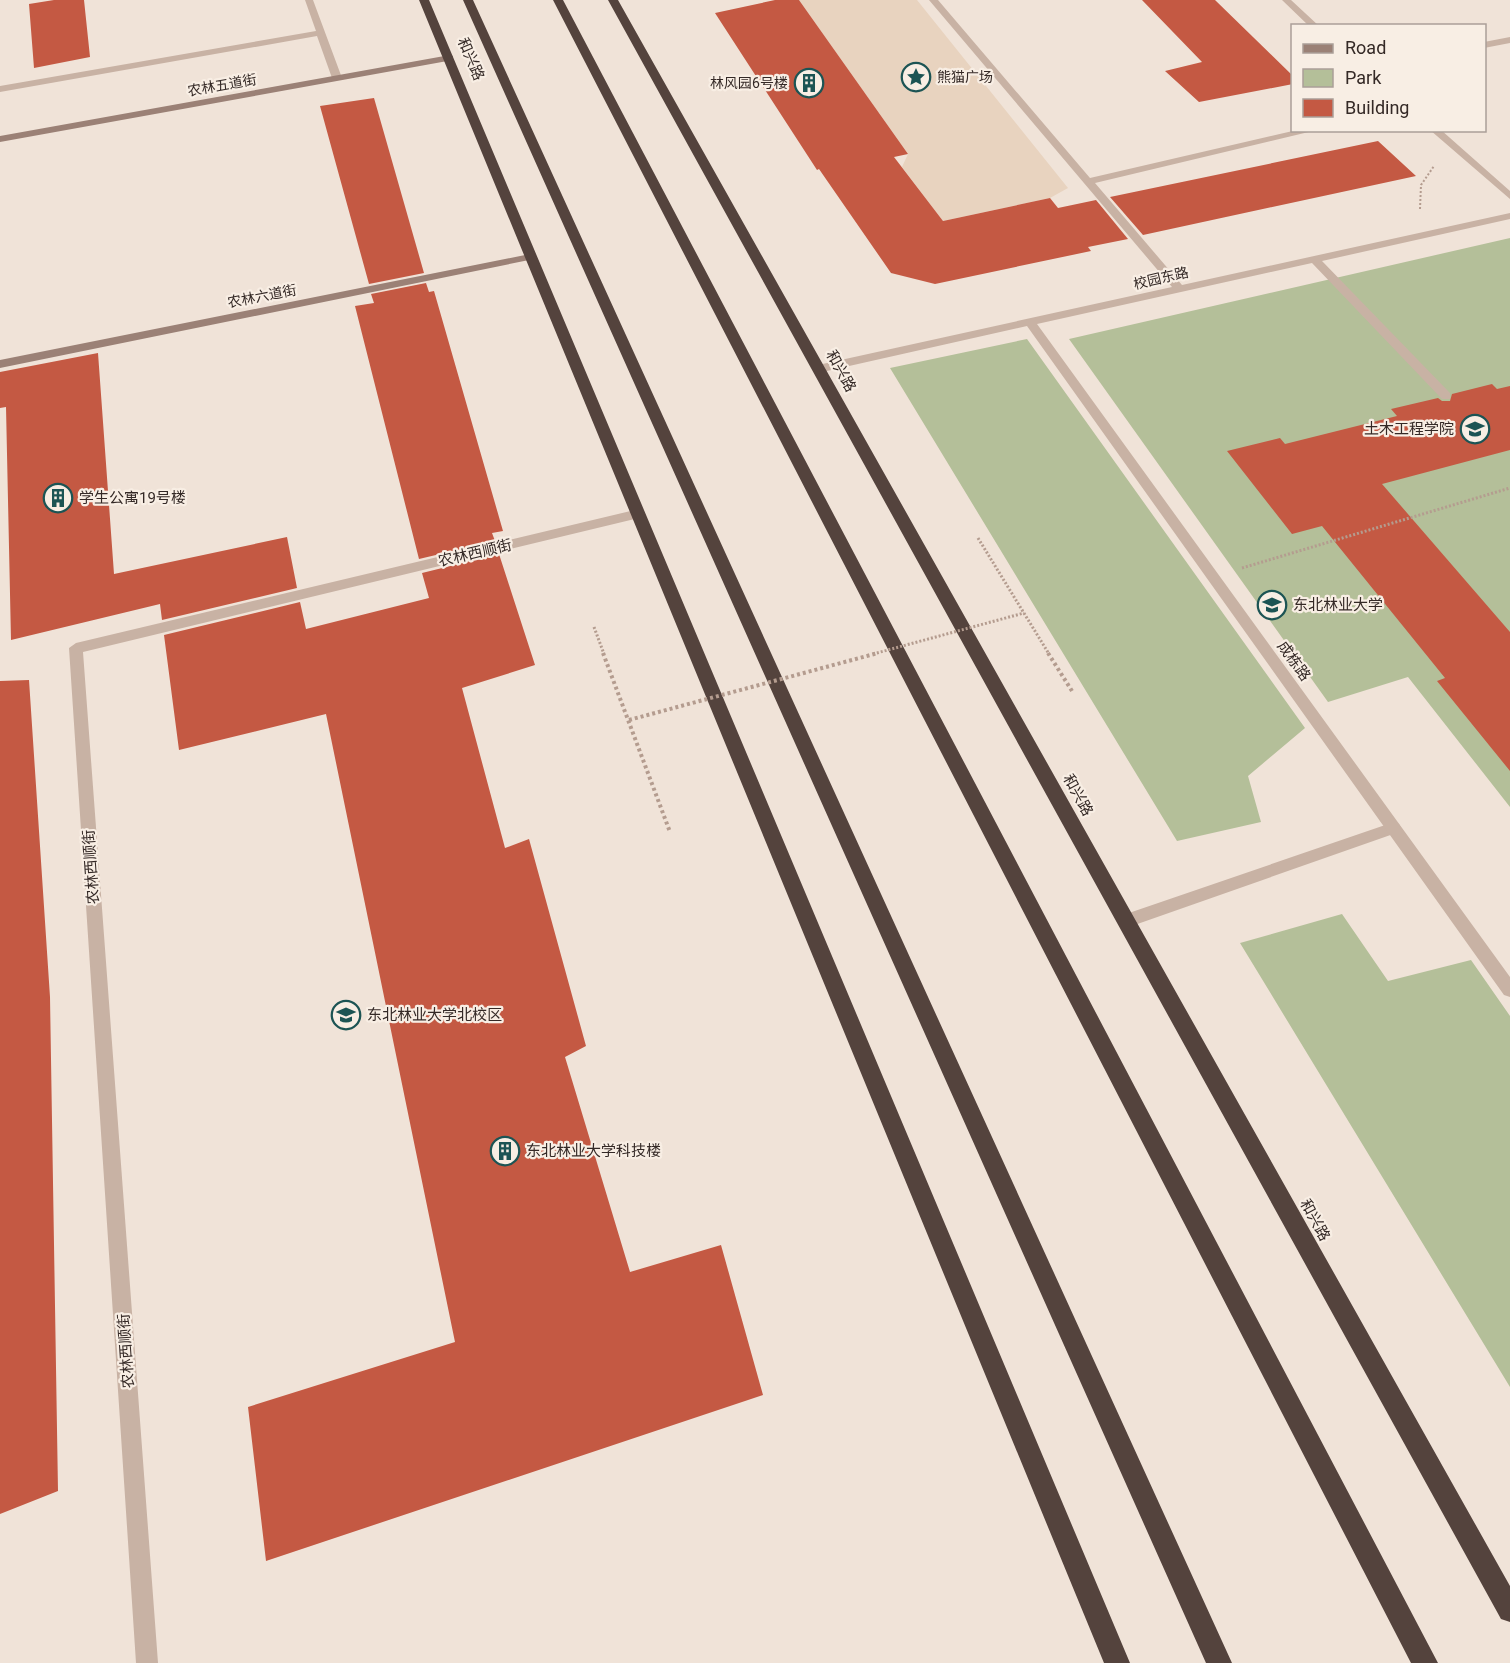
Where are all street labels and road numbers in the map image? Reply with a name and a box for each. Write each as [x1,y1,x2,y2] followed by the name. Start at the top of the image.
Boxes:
[454,35,488,83] street label: 和兴路
[186,71,258,99] street label: 农林五道街
[1132,264,1190,292] street label: 校园东路
[226,281,298,311] street label: 农林六道街
[822,347,860,395] street label: 和兴路
[436,536,514,570] street label: 农林西顺街
[1273,638,1315,684] street label: 成栋路
[1059,771,1097,819] street label: 和兴路
[79,829,103,905] street label: 农林西顺街
[1296,1196,1334,1244] street label: 和兴路
[114,1313,138,1389] street label: 农林西顺街

